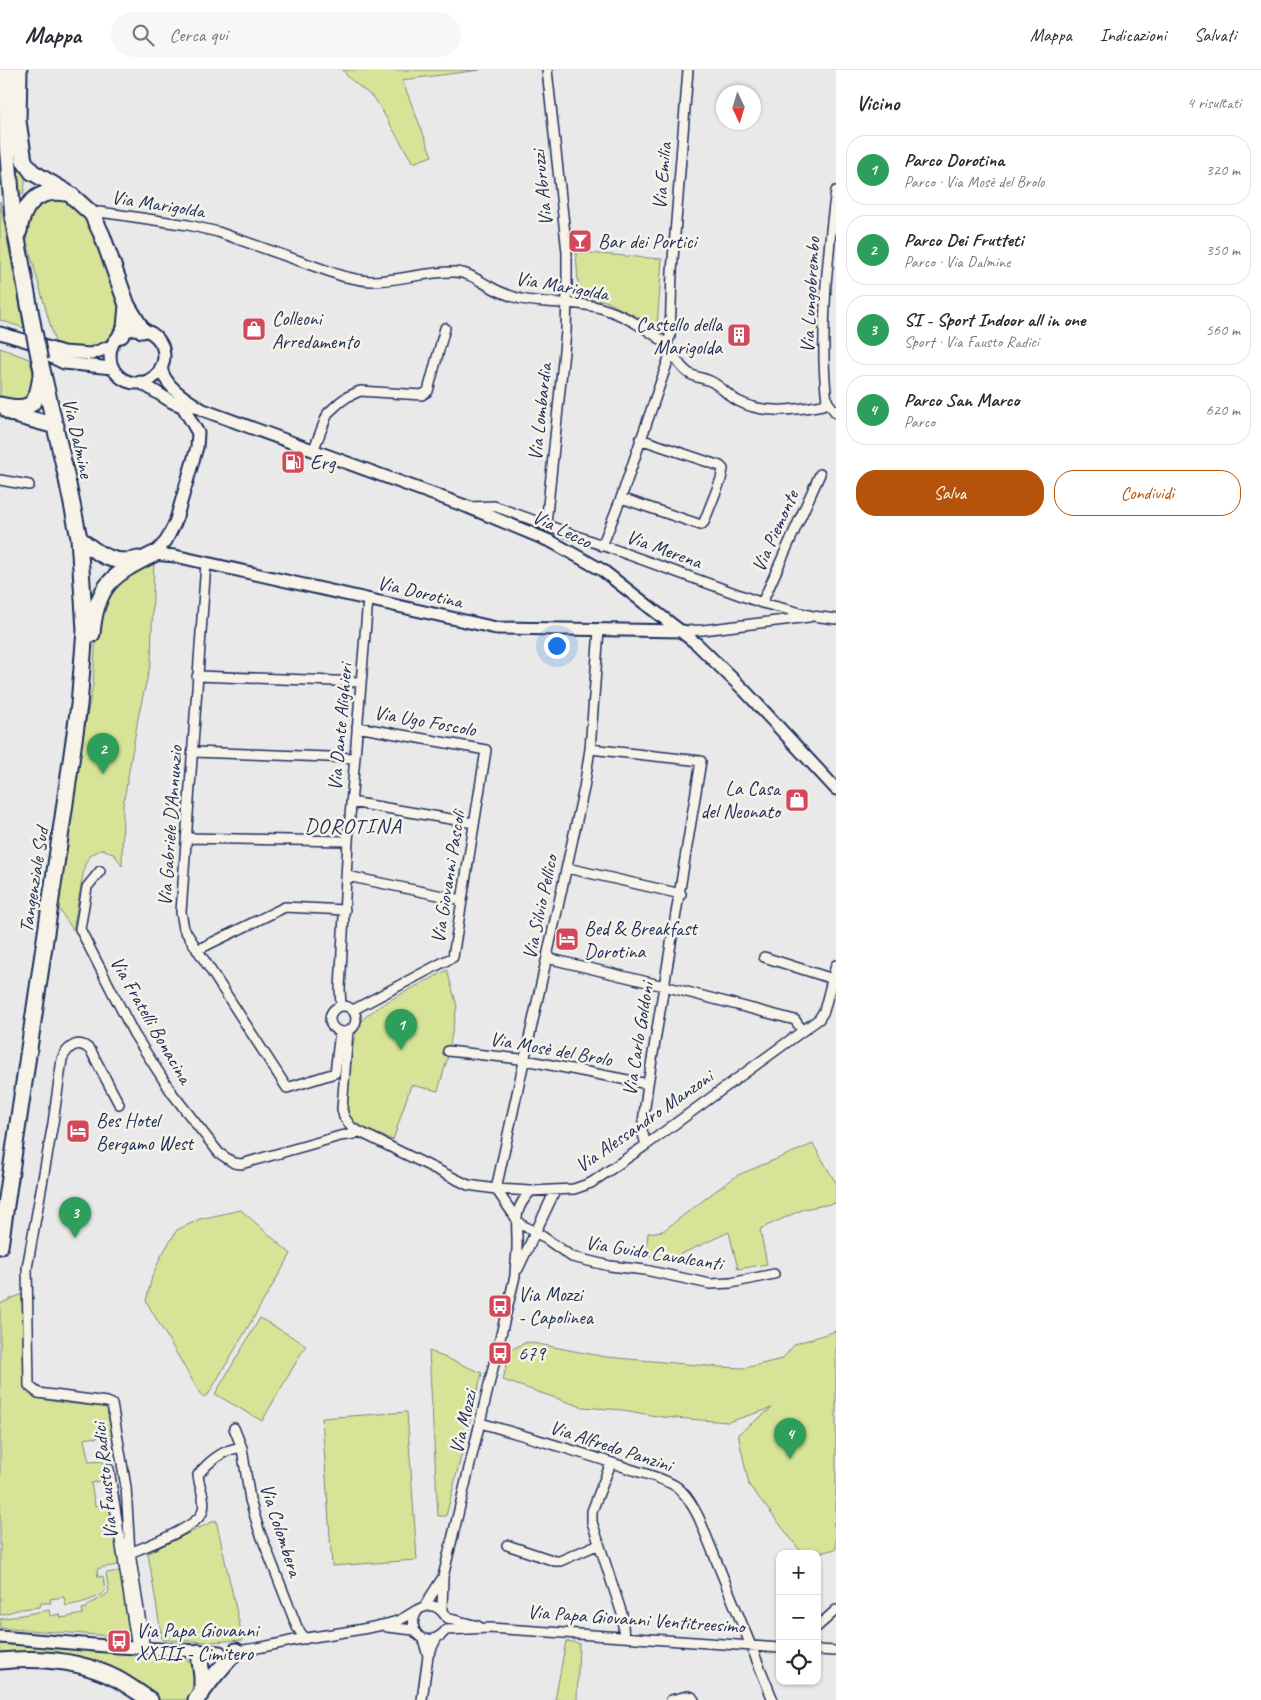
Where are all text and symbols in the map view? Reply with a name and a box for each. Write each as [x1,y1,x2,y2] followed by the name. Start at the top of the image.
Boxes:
[111,12,461,57] search box
[25,20,81,50] text: Mappa
[129,21,157,49] icon: search
[169,23,228,47] text: Cerca qui
[1030,24,1072,46] text: Mappa
[1100,24,1166,46] text: Indicazioni
[1194,24,1236,46] text: Salvati
[716,85,761,130] north arrow
[856,90,899,116] text: Vicino
[1187,93,1241,113] text: 4 risultati
[647,140,678,210] street label: Via Emilia
[525,147,558,227] street label: Via Abruzzi
[904,148,1004,172] text: Parco Dorotina
[869,160,877,180] text: 1
[1206,160,1240,180] text: 320 m
[904,172,1045,192] text: Parco · Via Mosè del Brolo
[110,184,208,224] street label: Via Marigolda
[567,228,593,254] bar icon: Bar dei Portici
[904,228,1023,252] text: Parco Dei Frutteti
[598,229,698,254] place label: Bar dei Portici
[794,236,826,354] street label: Via Lungobrembo
[869,240,877,260] text: 2
[1206,240,1240,260] text: 350 m
[904,252,1010,272] text: Parco · Via Dalmine
[514,266,612,307] street label: Via Marigolda
[272,306,360,354] place label: Colleoni Arredamento
[904,308,1085,332] text: SI - Sport Indoor all in one
[636,312,724,360] place label: Castello della Marigolda
[241,316,267,342] shop icon: Colleoni Arredamento
[869,320,877,340] text: 3
[1206,320,1240,340] text: 560 m
[726,322,752,348] building icon: Castello della Marigolda
[904,332,1039,352] text: Sport · Via Fausto Radici
[522,360,558,462] street label: Via Lombardia
[904,388,1019,412] text: Parco San Marco
[57,396,100,482] street label: Via Dalmine
[869,400,877,420] text: 4
[1206,400,1240,420] text: 620 m
[904,412,935,432] text: Parco
[280,449,306,475] fuel station icon: Erg
[310,450,337,475] place label: Erg
[856,470,1044,516] button: Salva
[1054,470,1241,516] button: Condividi
[746,485,805,576] street label: Via Piemonte
[528,504,596,554] street label: Via Lecco
[623,524,707,575] street label: Via Merena
[375,570,467,614] street label: Via Dorotina
[544,633,570,659] your location
[322,660,358,792] street label: Via Dante Alighieri
[372,700,479,742] street label: Via Ugo Foscolo
[87,733,119,774] pin: 2
[152,744,188,907] street label: Via Gabriele D'Annunzio
[700,776,782,824] place label: La Casa del Neonato
[784,787,810,813] shop icon: La Casa del Neonato
[425,807,471,945] street label: Via Giovanni Pascoli
[304,812,402,840] district label: DOROTINA
[13,823,55,934] street label: Tangenziale Sud
[517,851,564,961] street label: Via Silvio Pellico
[584,916,699,964] place label: Bed & Breakfast Dorotina
[554,926,580,952] hotel icon: Bed & Breakfast Dorotina
[104,952,198,1090] street label: Via Fratelli Bonacina
[617,978,660,1098] street label: Via Carlo Goldoni
[385,1009,417,1050] pin: 1
[488,1026,615,1072] street label: Via Mosè del Brolo
[570,1063,720,1178] street label: Via Alessandro Manzoni
[96,1108,195,1156] place label: Bes Hotel Bergamo West
[65,1118,91,1144] hotel icon: Bes Hotel Bergamo West
[59,1197,91,1238] pin: 3
[584,1230,726,1277] street label: Via Guido Cavalcanti
[518,1282,595,1330] place label: Via Mozzi - Capolinea
[487,1293,513,1319] bus stop icon: Via Mozzi - Capolinea
[487,1340,513,1366] bus stop icon: 679
[518,1341,547,1366] place label: 679
[444,1386,483,1456] street label: Via Mozzi
[547,1414,677,1478] street label: Via Alfredo Panzini
[774,1418,806,1459] pin: 4
[86,1419,124,1541] street label: Via Fausto Radici
[254,1480,308,1581] street label: Via Colombera
[776,1550,821,1685] map controls
[776,1550,821,1595] button: +
[776,1595,821,1640] button: −
[527,1599,747,1639] street label: Via Papa Giovanni Ventitreesimo
[136,1618,260,1666] place label: Via Papa Giovanni XXIII - Cimitero
[106,1628,132,1654] bus stop icon: Via Papa Giovanni XXIII - Cimitero
[776,1640,821,1685] button: locate

